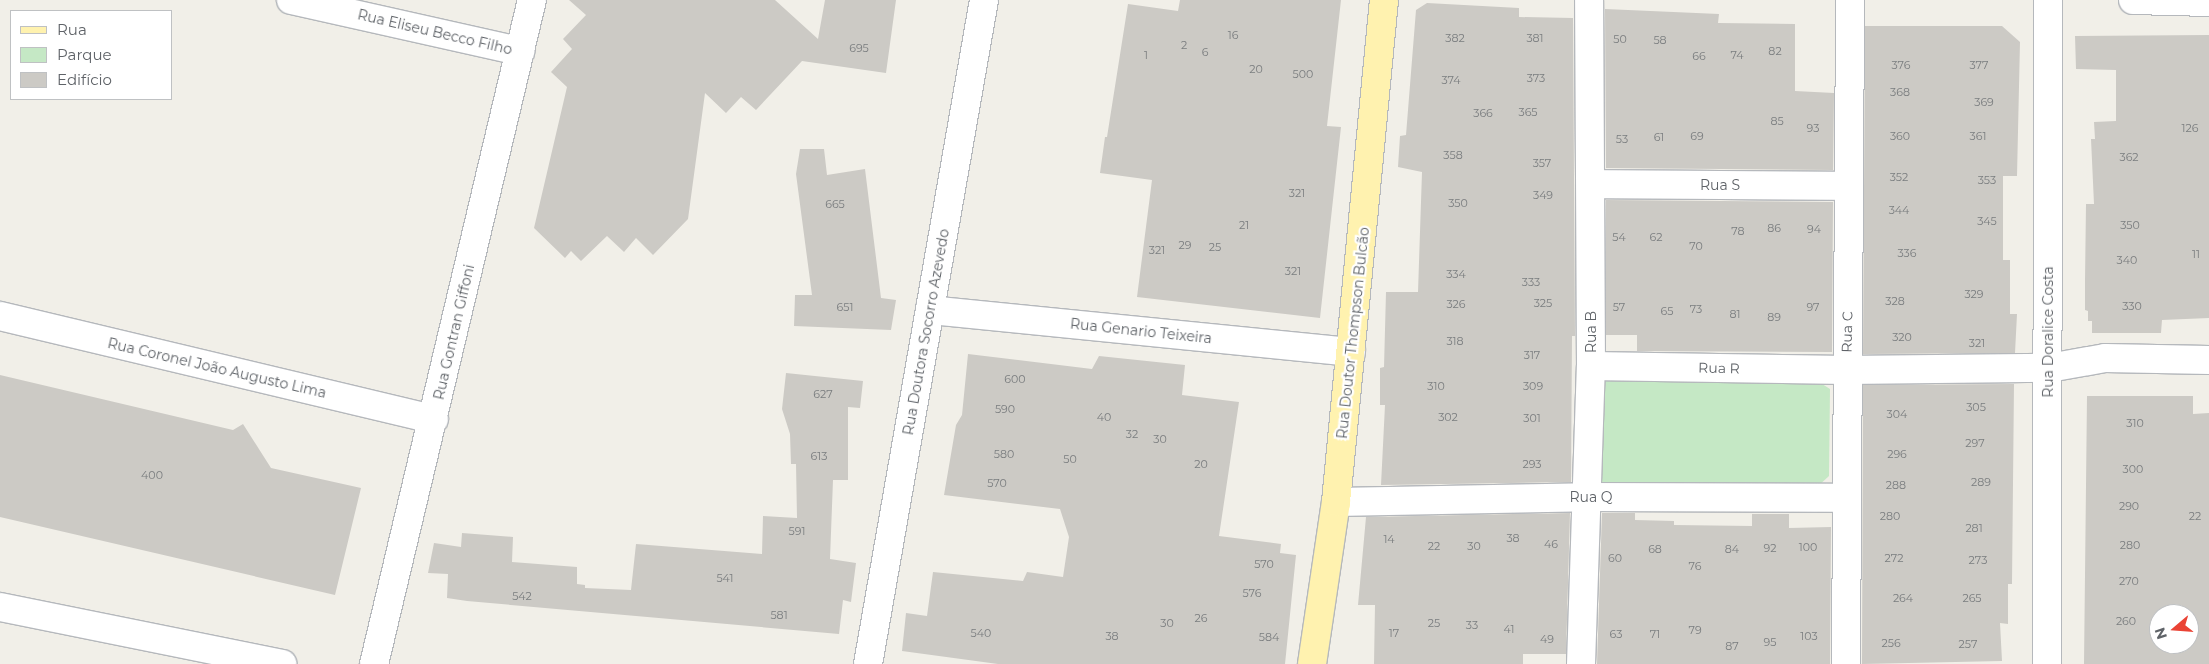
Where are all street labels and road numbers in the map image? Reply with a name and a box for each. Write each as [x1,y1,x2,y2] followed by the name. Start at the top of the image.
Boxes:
[356,6,514,58] street label: Rua Eliseu Becco Filho
[1700,177,1740,193] street label: Rua S
[1334,226,1372,440] street label: Rua Doutor Thompson Bulcão
[900,228,952,436] street label: Rua Doutora Socorro Azevedo
[430,263,478,401] street label: Rua Gontran Giffoni
[2040,266,2056,398] street label: Rua Doralice Costa
[1583,311,1599,353] street label: Rua B
[1838,311,1856,353] street label: Rua C
[1069,315,1213,347] street label: Rua Genario Teixeira
[106,335,328,401] street label: Rua Coronel João Augusto Lima
[1698,359,1740,377] street label: Rua R
[1569,489,1613,505] street label: Rua Q

